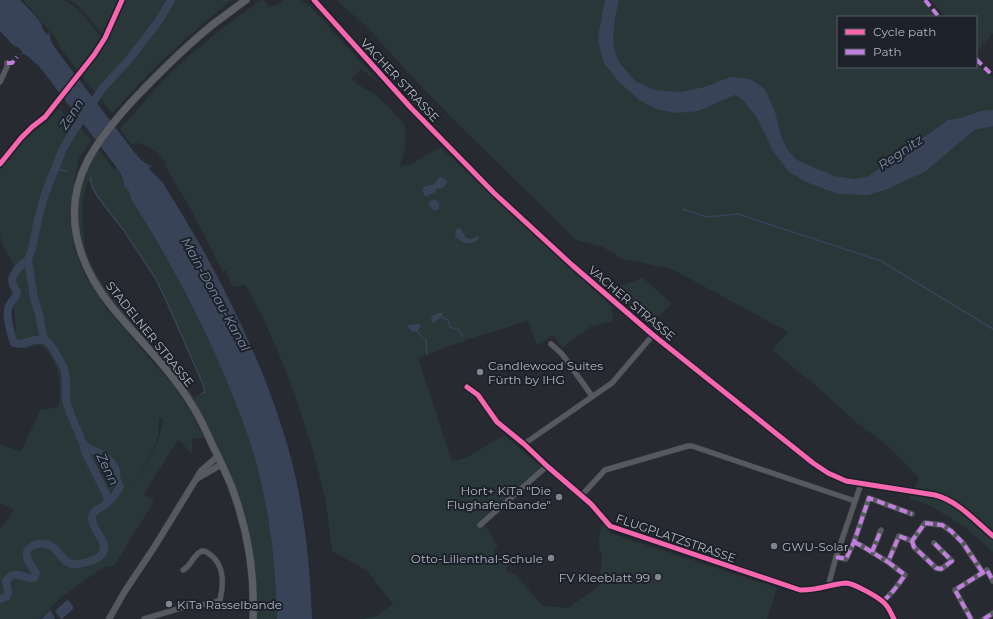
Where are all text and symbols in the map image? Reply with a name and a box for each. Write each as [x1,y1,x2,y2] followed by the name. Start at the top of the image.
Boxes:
[837,16,977,68] legend
[873,24,936,39] text: Cycle path
[357,35,443,125] street label: VACHER STRASSE
[873,44,902,59] text: Path
[55,96,87,133] water label: Zenn
[875,131,926,173] water label: Regnitz
[178,234,254,354] water label: Main-Donau-Kanal
[586,262,678,344] street label: VACHER STRASSE
[103,278,197,390] street label: STADELNER STRASSE
[488,358,603,387] place label: Candlewood Suites Fürth by IHG
[475,367,485,377] marker: Candlewood Suites Fürth by IHG
[93,449,122,488] water label: Zenn
[447,483,551,512] place label: Hort+ KiTa "Die Flughafenbande"
[554,492,564,502] marker: Hort+ KiTa "Die Flughafenbande"
[614,510,738,566] street label: FLUGPLATZSTRASSE
[782,539,849,554] place label: GWU-Solar
[769,541,779,551] marker: GWU-Solar
[411,551,543,566] place label: Otto-Lilienthal-Schule
[546,553,556,563] marker: Otto-Lilienthal-Schule
[559,570,650,585] place label: FV Kleeblatt 99
[653,572,663,582] marker: FV Kleeblatt 99
[177,597,282,612] place label: KiTa Rasselbande
[164,599,174,609] marker: KiTa Rasselbande

